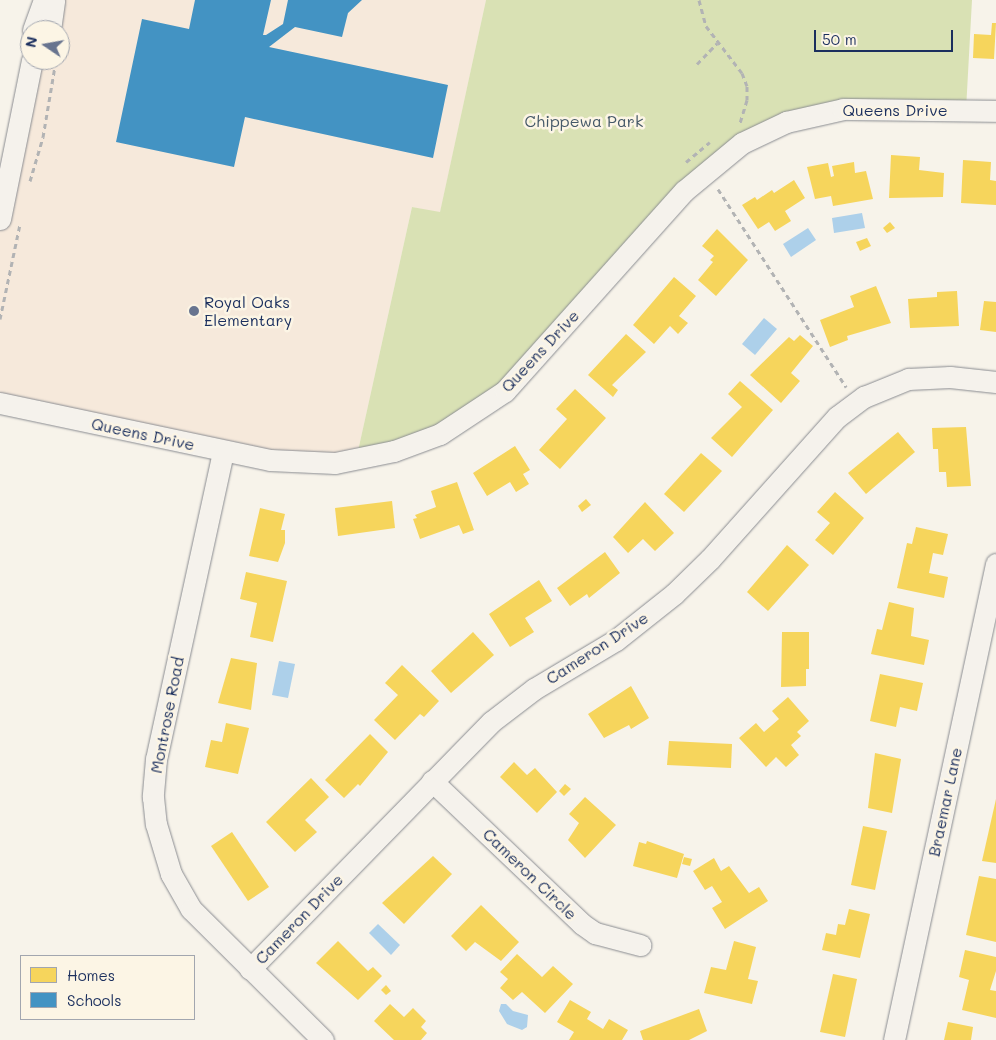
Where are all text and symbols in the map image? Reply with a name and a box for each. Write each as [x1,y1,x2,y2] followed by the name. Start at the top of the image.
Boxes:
[20,20,70,70] north arrow
[816,20,955,52] scale bar
[822,29,857,49] text: 50 m
[20,35,41,49] text: N
[842,100,948,120] street label: Queens Drive
[525,111,643,131] park label: Chippewa Park
[204,292,292,330] place label: Royal Oaks Elementary
[188,305,200,317] marker: Royal Oaks Elementary
[497,306,583,396] street label: Queens Drive
[90,414,196,454] street label: Queens Drive
[542,608,652,688] street label: Cameron Drive
[146,655,188,775] street label: Montrose Road
[924,746,966,858] street label: Braemar Lane
[479,824,581,924] street label: Cameron Circle
[251,870,347,968] street label: Cameron Drive
[20,955,195,1020] legend
[67,965,115,985] text: Homes
[67,990,122,1010] text: Schools

